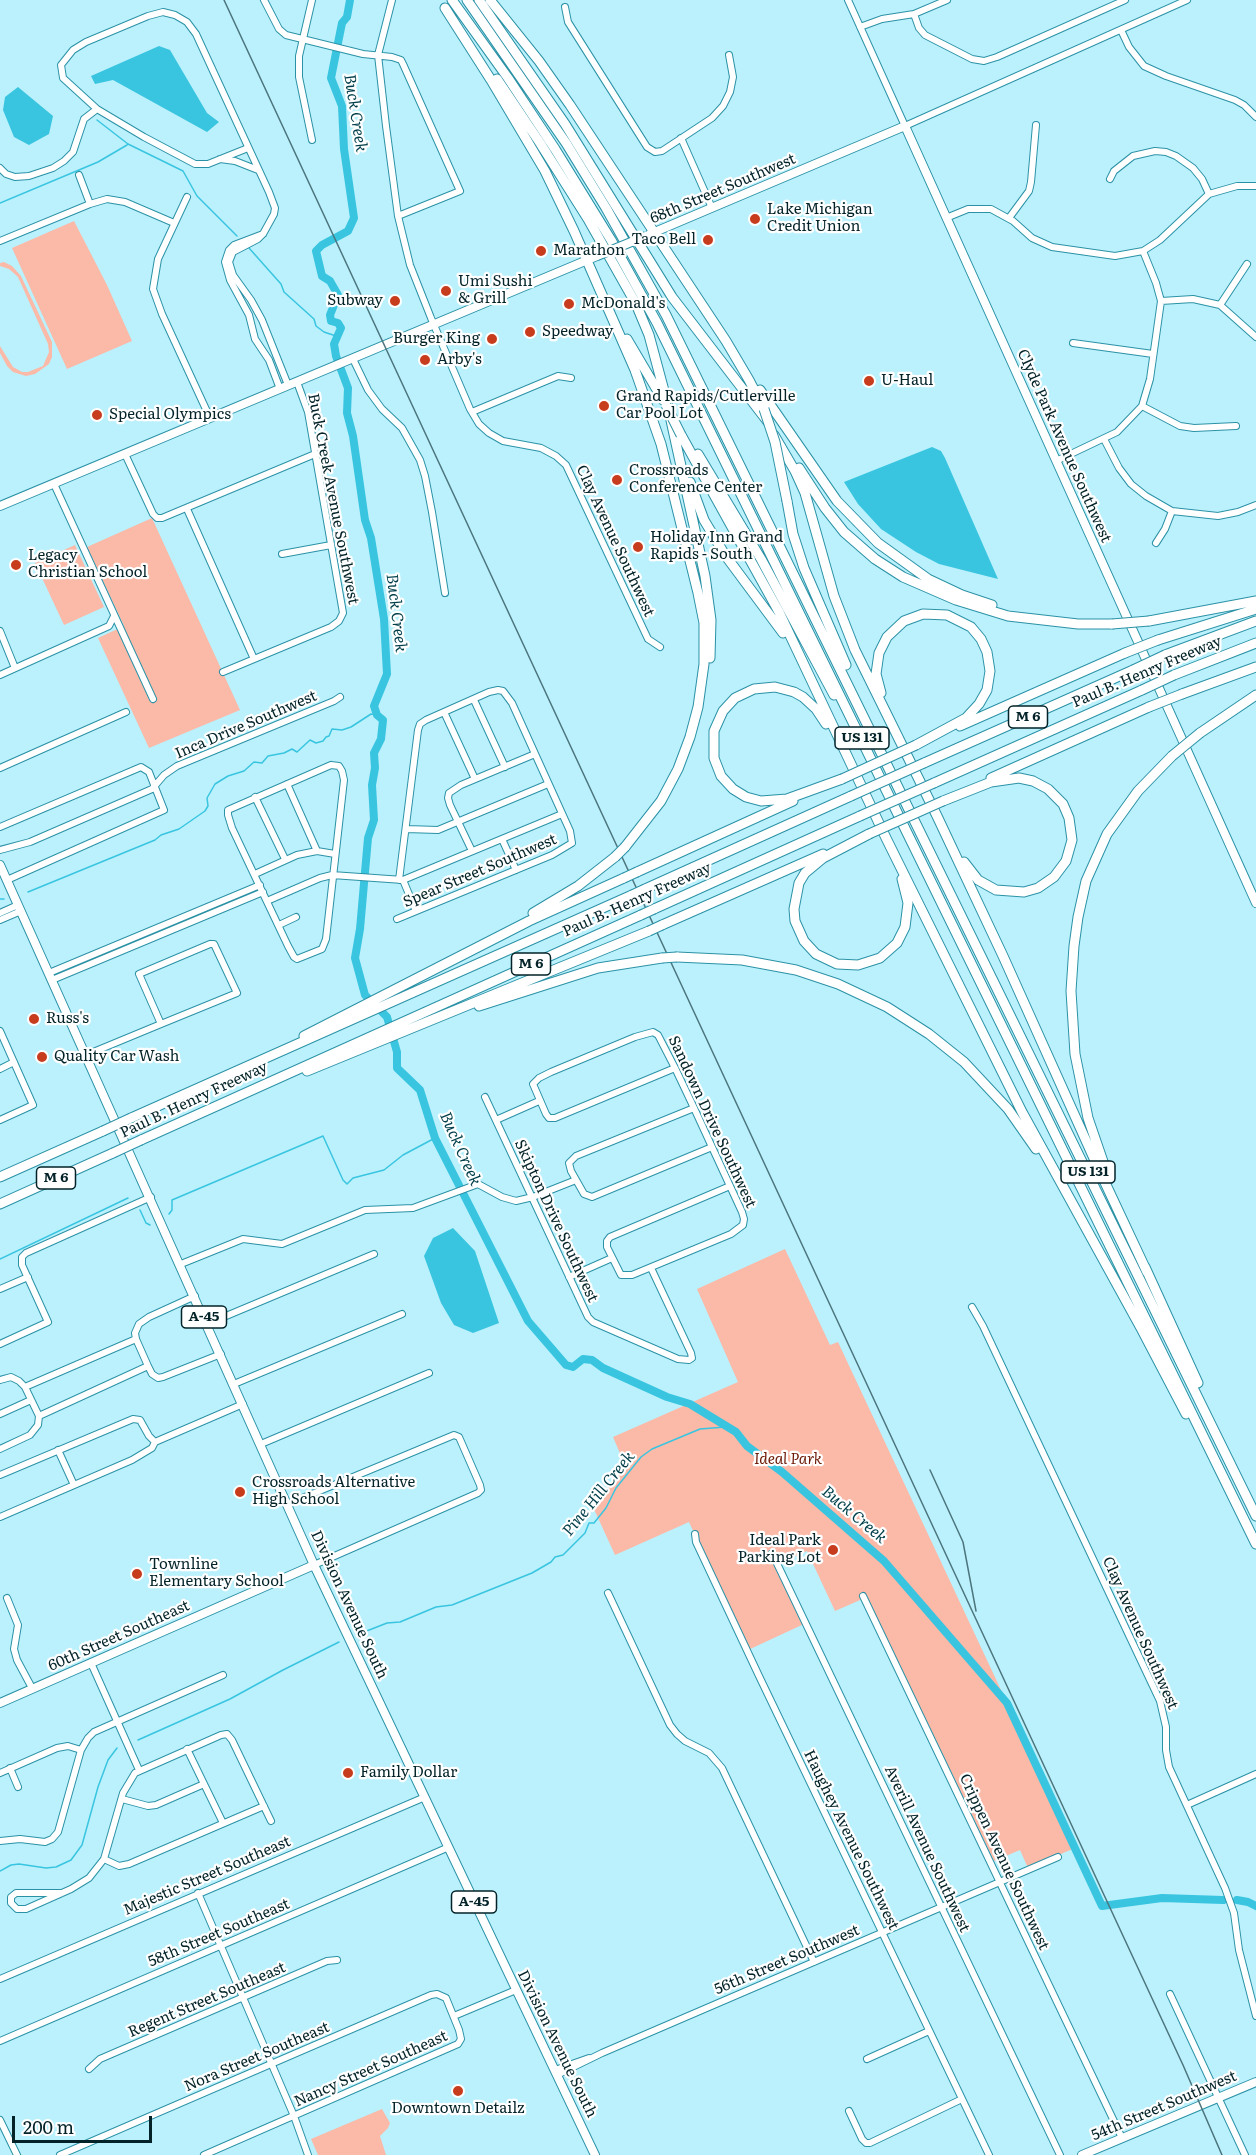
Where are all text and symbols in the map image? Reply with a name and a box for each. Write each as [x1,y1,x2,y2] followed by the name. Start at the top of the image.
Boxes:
[339,73,371,153] water label: Buck Creek
[648,150,798,228] street label: 68th Street Southwest
[767,201,873,236] place label: Lake Michigan Credit Union
[748,212,762,226] marker: Lake Michigan Credit Union
[631,231,696,249] place label: Taco Bell
[701,233,715,247] marker: Taco Bell
[553,242,625,260] place label: Marathon
[534,244,548,258] marker: Marathon
[458,273,532,308] place label: Umi Sushi & Grill
[439,284,453,298] marker: Umi Sushi & Grill
[327,292,383,310] place label: Subway
[388,294,402,308] marker: Subway
[581,295,665,313] place label: McDonald's
[562,297,576,311] marker: McDonald's
[542,323,613,341] place label: Speedway
[523,325,537,339] marker: Speedway
[393,330,480,348] place label: Burger King
[485,332,499,346] marker: Burger King
[1013,347,1115,545] street label: Clyde Park Avenue Southwest
[437,351,482,369] place label: Arby's
[418,353,432,367] marker: Arby's
[881,372,933,390] place label: U-Haul
[862,374,876,388] marker: U-Haul
[616,388,795,423] place label: Grand Rapids/Cutlerville Car Pool Lot
[304,392,362,606] street label: Buck Creek Avenue Southwest
[597,399,611,413] marker: Grand Rapids/Cutlerville Car Pool Lot
[109,406,231,424] place label: Special Olympics
[90,408,104,422] marker: Special Olympics
[572,462,658,620] street label: Clay Avenue Southwest
[629,462,762,497] place label: Crossroads Conference Center
[610,473,624,487] marker: Crossroads Conference Center
[650,529,783,564] place label: Holiday Inn Grand Rapids - South
[631,540,645,554] marker: Holiday Inn Grand Rapids - South
[28,547,147,582] place label: Legacy Christian School
[9,558,23,572] marker: Legacy Christian School
[382,573,410,653] water label: Buck Creek
[1070,632,1224,712] street label: Paul B. Henry Freeway
[172,687,320,763] street label: Inca Drive Southwest
[1008,706,1048,728] road number: M 6
[835,727,889,749] road number: US 131
[401,830,559,912] street label: Spear Street Southwest
[560,859,714,941] street label: Paul B. Henry Freeway
[512,953,550,975] road number: M 6
[46,1010,89,1028] place label: Russ's
[27,1012,41,1026] marker: Russ's
[664,1033,760,1211] street label: Sandown Drive Southwest
[54,1048,179,1066] place label: Quality Car Wash
[35,1050,49,1064] marker: Quality Car Wash
[117,1058,271,1142] street label: Paul B. Henry Freeway
[435,1109,485,1189] water label: Buck Creek
[510,1137,602,1305] street label: Skipton Drive Southwest
[1061,1161,1115,1183] road number: US 131
[36,1167,76,1189] road number: M 6
[182,1306,226,1328] road number: A-45
[559,1448,639,1540] water label: Pine Hill Creek
[754,1451,822,1469] park label: Ideal Park
[252,1474,415,1509] place label: Crossroads Alternative High School
[818,1482,890,1548] water label: Buck Creek
[233,1485,247,1499] marker: Crossroads Alternative High School
[307,1528,391,1682] street label: Division Avenue South
[738,1532,821,1567] place label: Ideal Park Parking Lot
[826,1543,840,1557] marker: Ideal Park Parking Lot
[1098,1554,1182,1712] street label: Clay Avenue Southwest
[149,1556,284,1591] place label: Townline Elementary School
[130,1567,144,1581] marker: Townline Elementary School
[46,1597,192,1675] street label: 60th Street Southeast
[800,1747,902,1933] street label: Haughey Avenue Southwest
[880,1763,974,1935] street label: Averill Avenue Southwest
[360,1764,457,1782] place label: Family Dollar
[341,1766,355,1780] marker: Family Dollar
[955,1771,1053,1953] street label: Crippen Avenue Southwest
[121,1833,293,1919] street label: Majestic Street Southeast
[452,1891,496,1913] road number: A-45
[146,1895,292,1971] street label: 58th Street Southeast
[712,1921,862,1999] street label: 56th Street Southwest
[125,1959,289,2041] street label: Regent Street Southeast
[513,1967,601,2121] street label: Division Avenue South
[182,2018,332,2096] street label: Nora Street Southeast
[292,2027,450,2111] street label: Nancy Street Southeast
[1089,2067,1239,2145] street label: 54th Street Southwest
[451,2084,465,2098] marker: Downtown Detailz
[391,2100,525,2118] place label: Downtown Detailz
[15,2104,154,2142] scale bar
[23,2113,74,2140] text: 200 m

